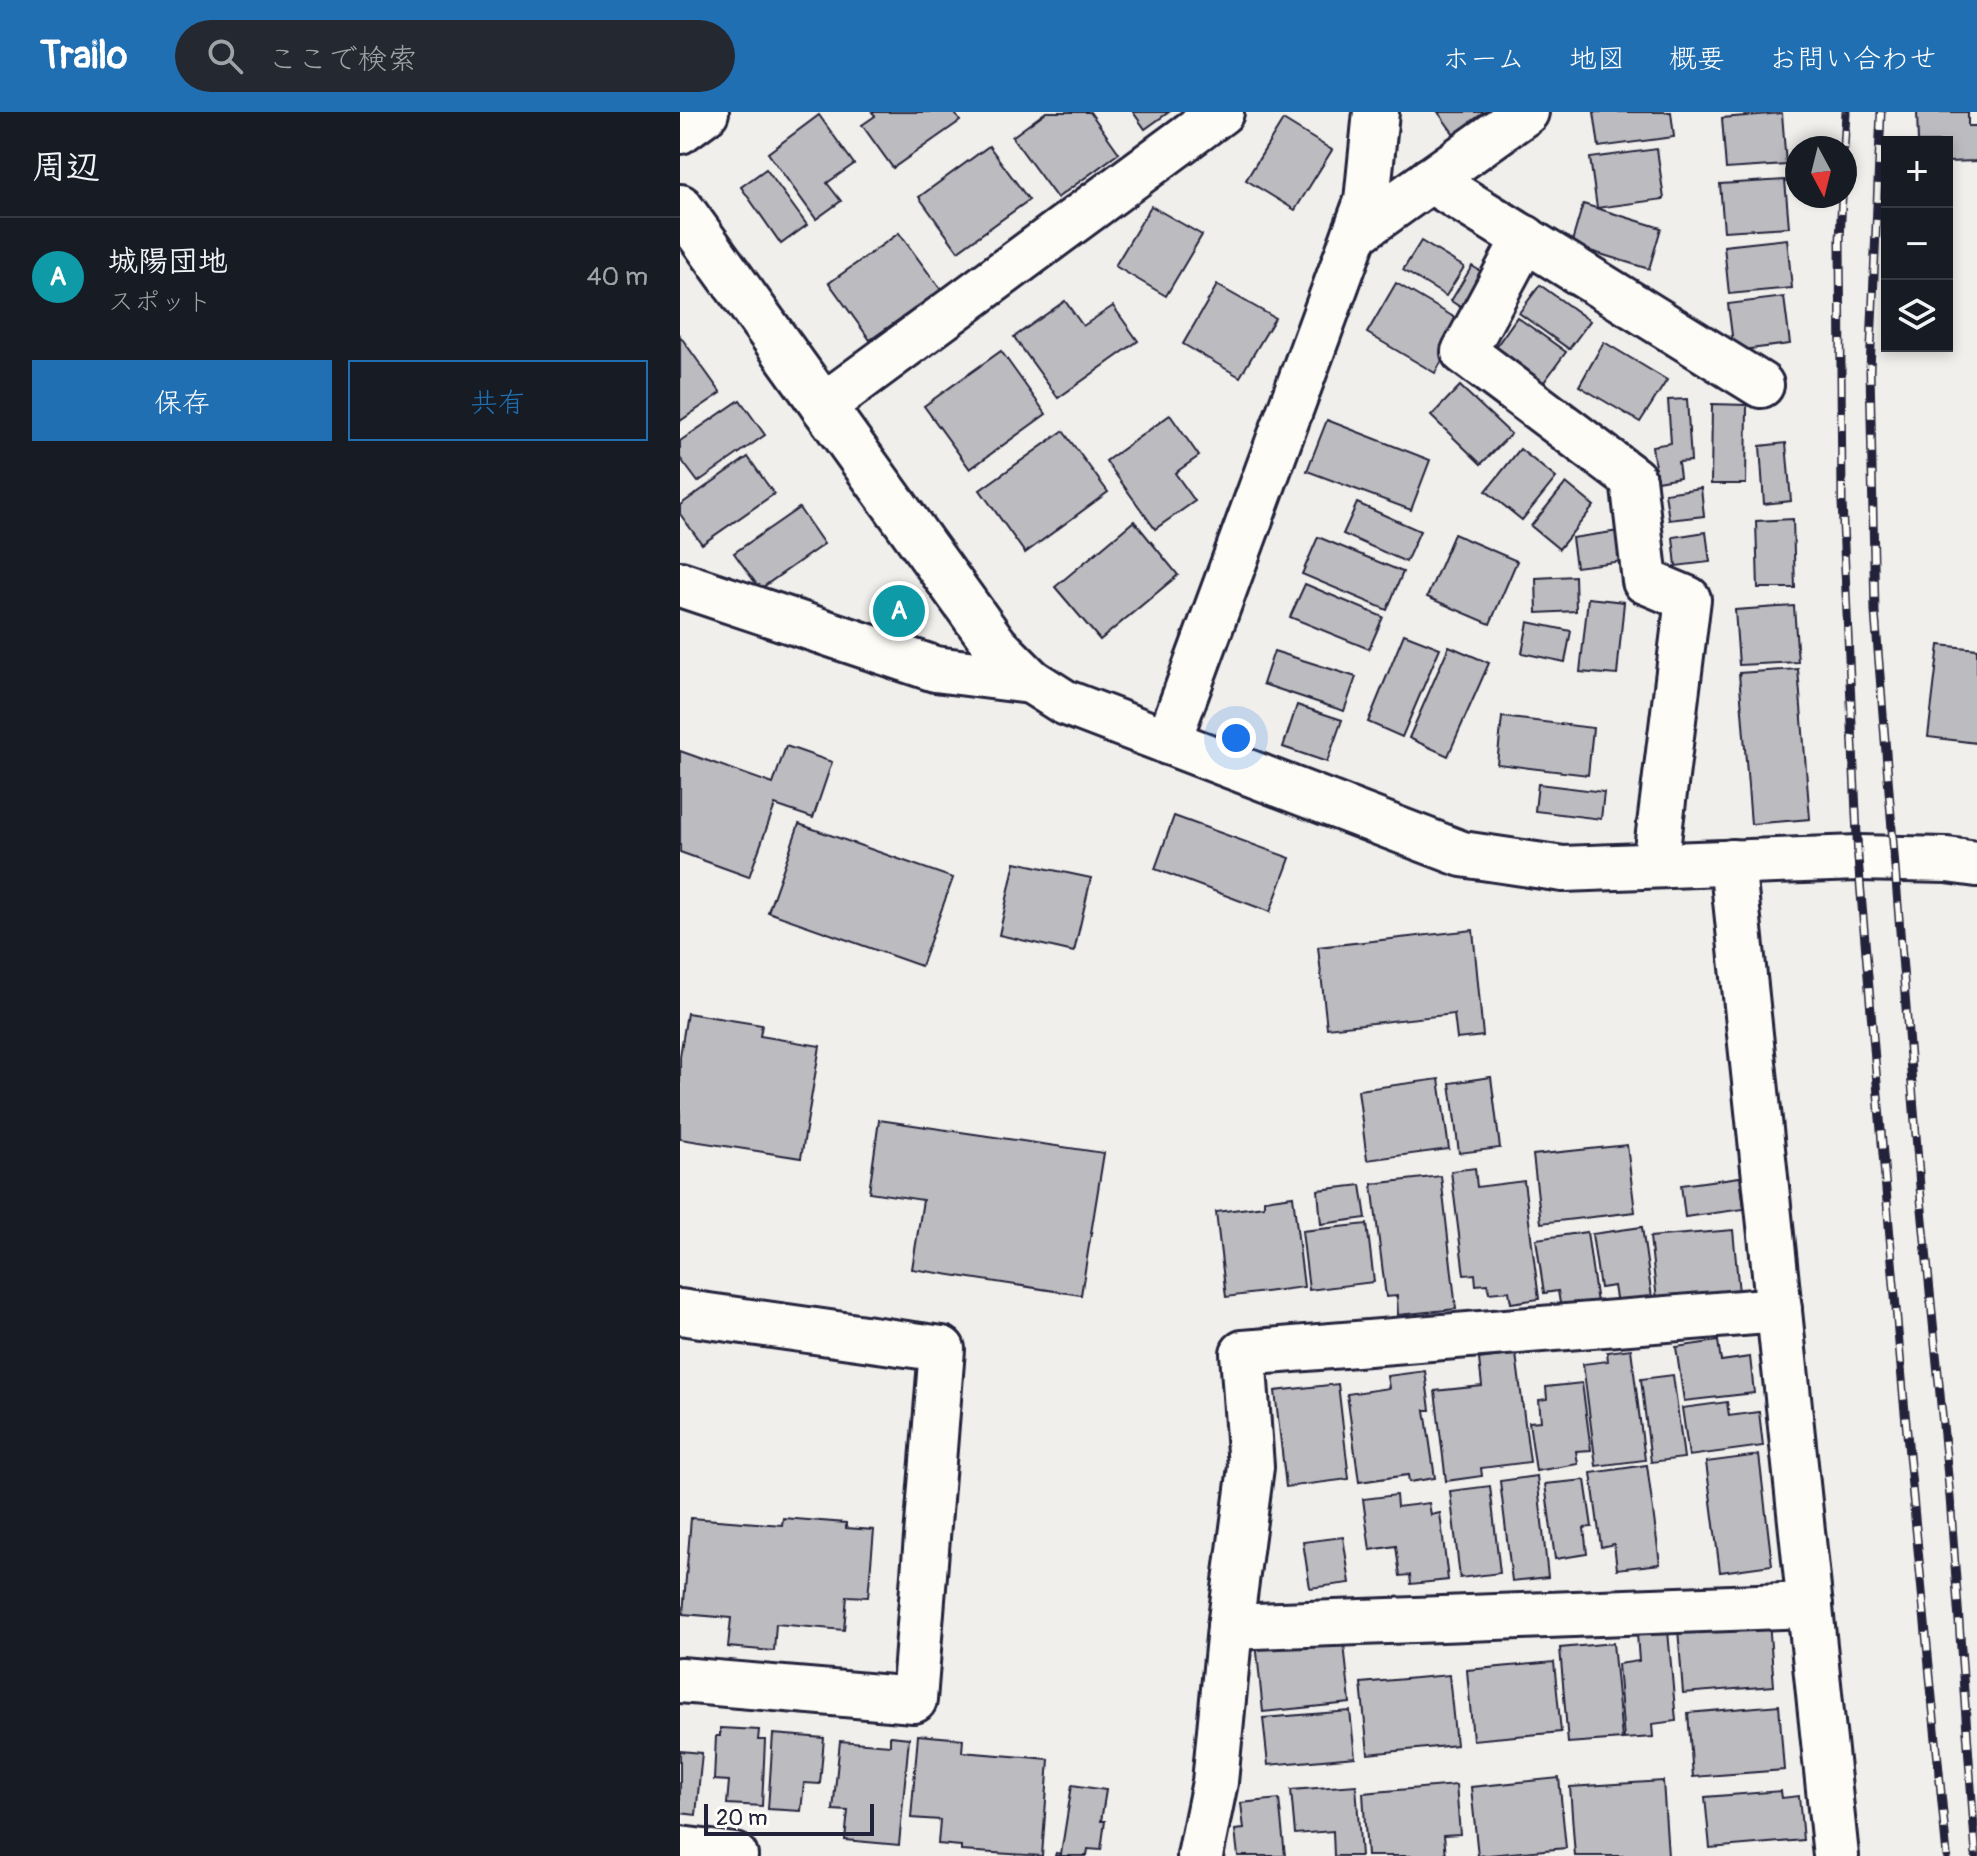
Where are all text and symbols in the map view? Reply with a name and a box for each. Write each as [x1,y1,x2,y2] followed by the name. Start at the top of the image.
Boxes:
[175,20,735,92] search box
[40,32,127,80] text: Trailo
[203,34,247,78] icon: search
[267,41,417,78] text: ここで検索
[1442,42,1525,77] text: ホーム
[1569,42,1625,77] text: 地図
[1669,42,1725,77] text: 概要
[1769,42,1937,77] text: お問い合わせ
[1785,136,1857,208] north arrow
[1881,136,1953,352] map controls
[1881,136,1953,208] button: +
[32,146,100,189] text: 周辺
[1881,208,1953,280] button: −
[108,243,228,280] text: 城陽団地
[50,261,66,293] text: A
[586,261,648,293] text: 40 m
[1881,280,1953,352] button: layers
[108,286,212,318] text: スポット
[32,360,332,441] button: 保存
[348,360,648,441] button: 共有
[873,581,925,641] pin: A
[1216,718,1256,758] your location
[704,1800,874,1836] scale bar
[716,1804,768,1832] text: 20 m

